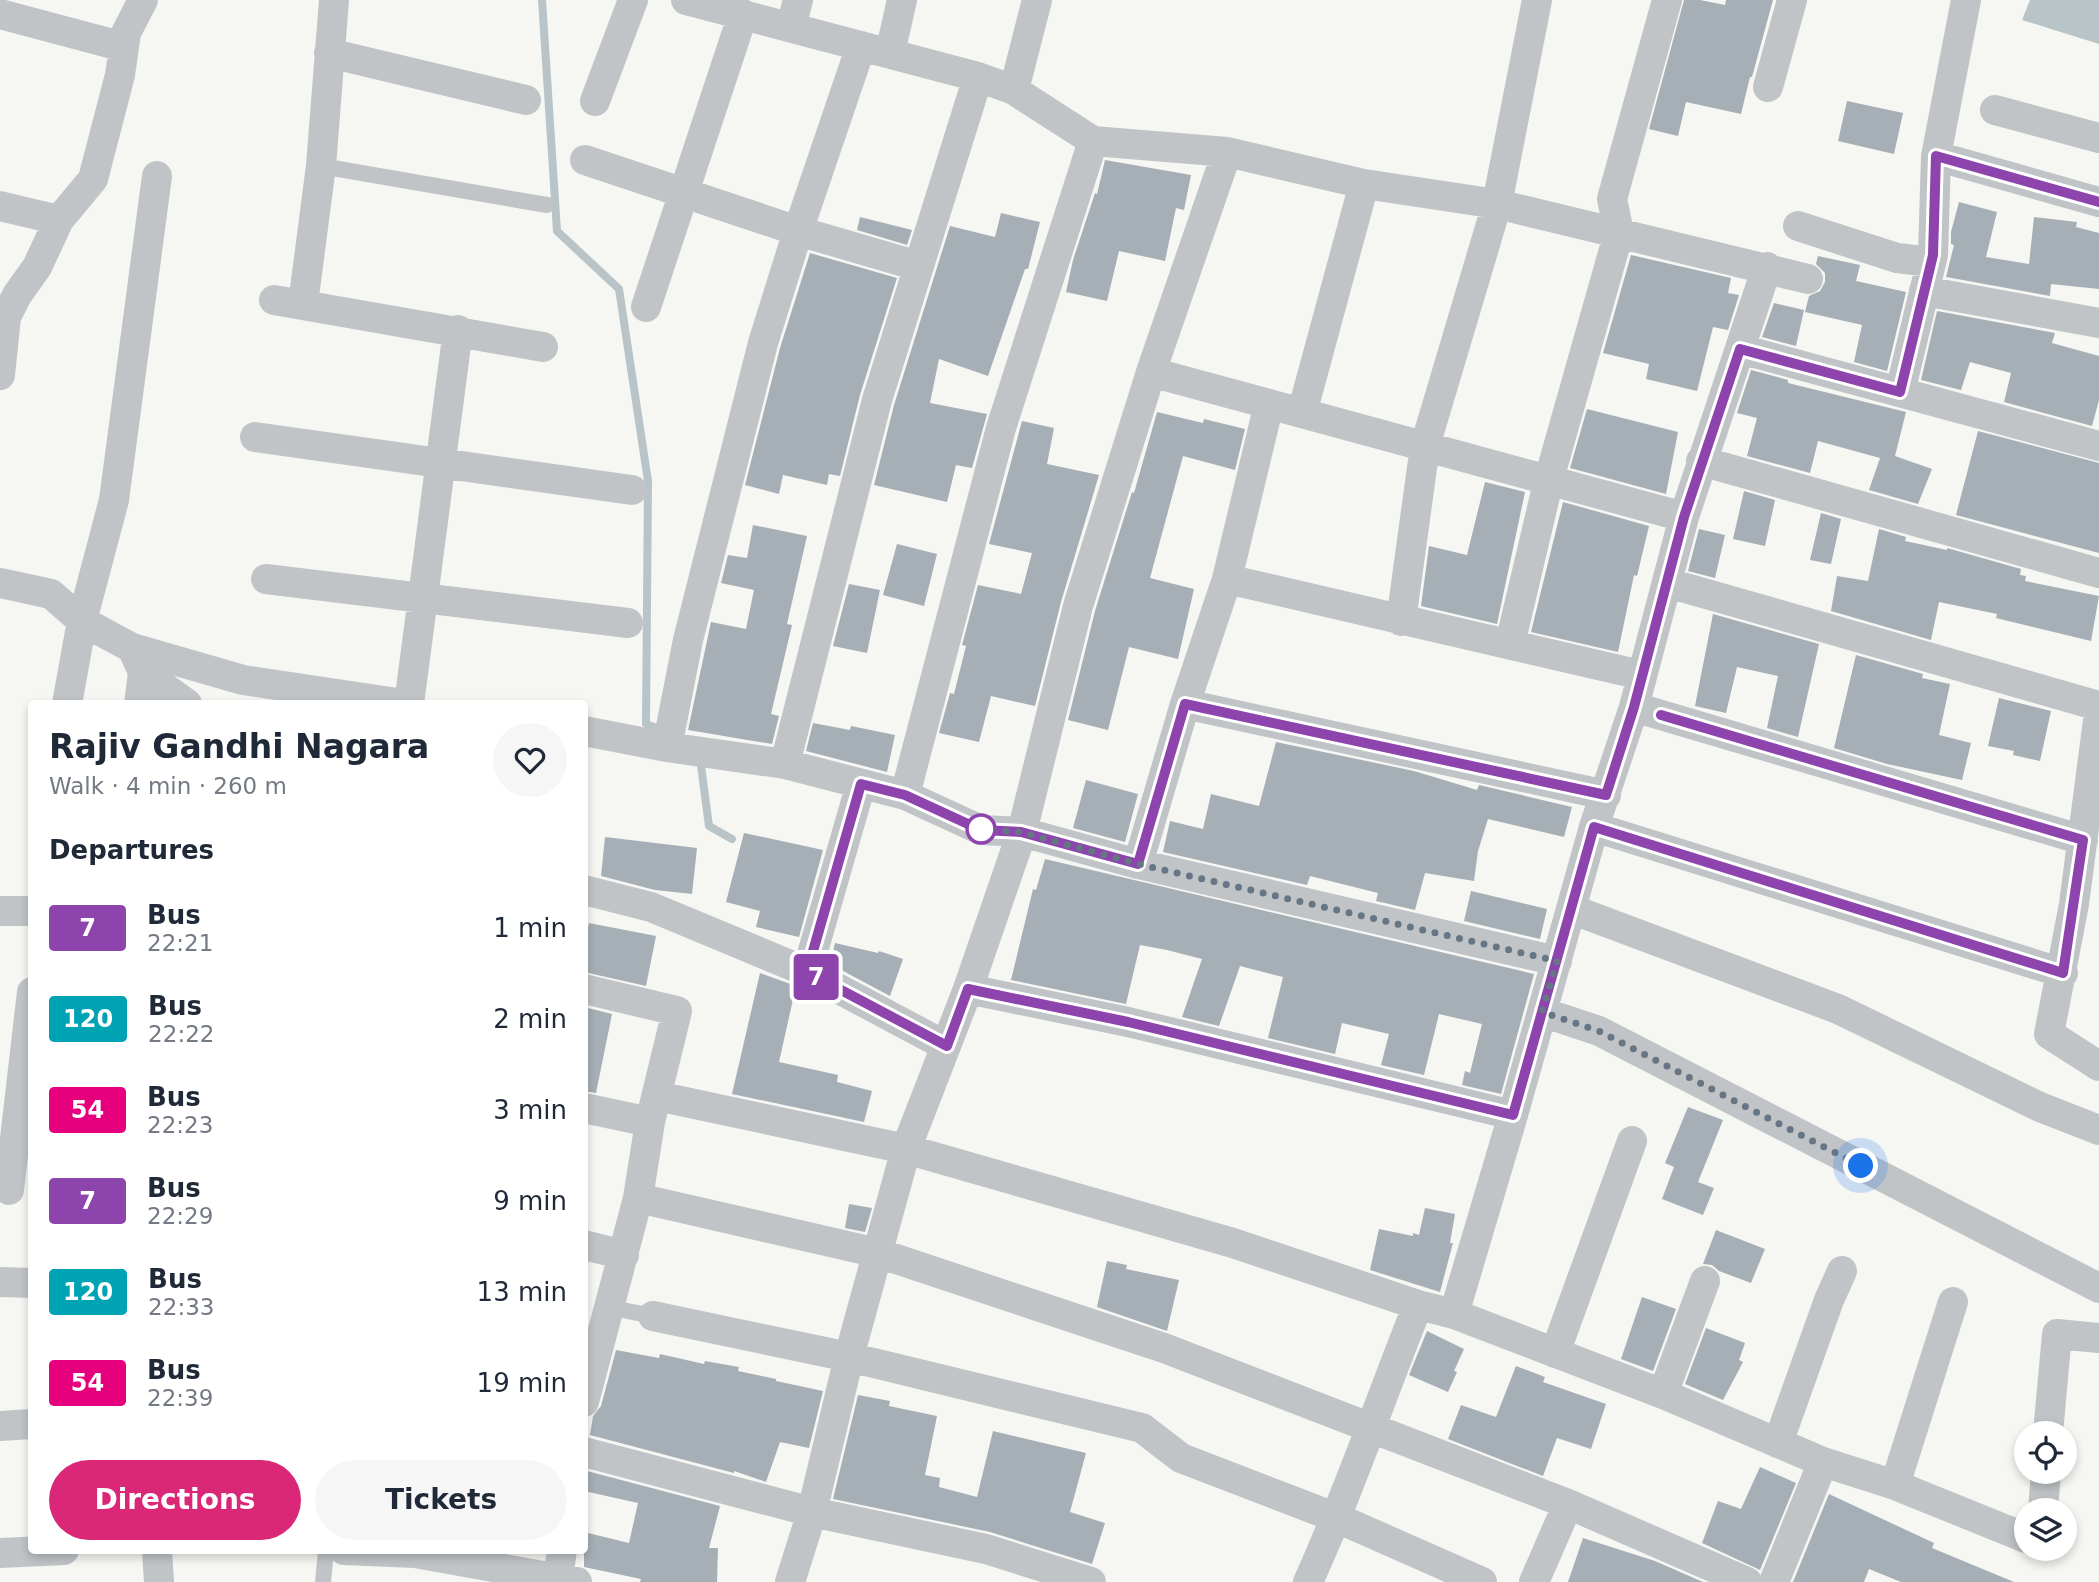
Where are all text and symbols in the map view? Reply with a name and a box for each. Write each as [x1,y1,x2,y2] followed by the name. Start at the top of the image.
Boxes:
[493,723,567,797] button: heart
[49,727,429,766] text: Rajiv Gandhi Nagara
[49,773,287,799] text: Walk · 4 min · 260 m
[966,814,996,844] unlabelled marker
[49,835,214,865] text: Departures
[147,900,201,930] text: Bus
[493,913,567,943] text: 1 min
[79,914,96,942] text: 7
[147,930,213,956] text: 22:21
[793,954,839,1000] line badge: 7
[808,963,824,991] text: 7
[148,991,202,1021] text: Bus
[493,1004,567,1034] text: 2 min
[63,1005,113,1033] text: 120
[148,1021,214,1047] text: 22:22
[147,1082,201,1112] text: Bus
[493,1095,567,1125] text: 3 min
[71,1096,104,1124] text: 54
[147,1112,213,1138] text: 22:23
[1843,1148,1878,1183] your location
[147,1173,201,1203] text: Bus
[493,1186,567,1216] text: 9 min
[79,1187,96,1215] text: 7
[147,1203,213,1229] text: 22:29
[148,1264,202,1294] text: Bus
[477,1277,567,1307] text: 13 min
[63,1278,113,1306] text: 120
[148,1294,214,1320] text: 22:33
[147,1355,201,1385] text: Bus
[477,1368,567,1398] text: 19 min
[71,1369,104,1397] text: 54
[147,1385,213,1411] text: 22:39
[2014,1421,2077,1561] map controls
[2014,1421,2077,1484] button: locate
[49,1460,301,1540] button: Directions
[315,1460,567,1540] button: Tickets
[2014,1498,2077,1561] button: layers

